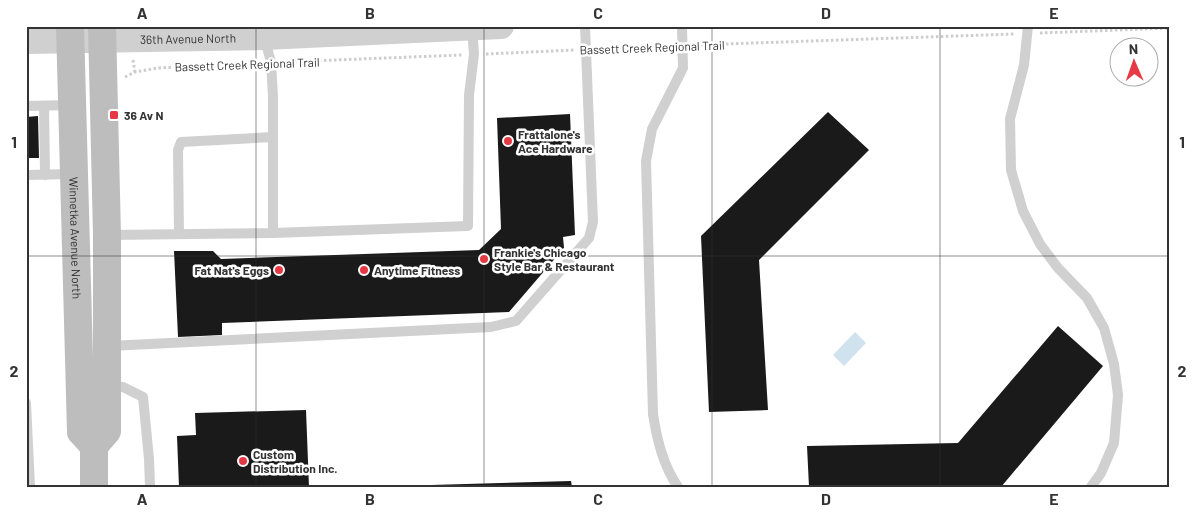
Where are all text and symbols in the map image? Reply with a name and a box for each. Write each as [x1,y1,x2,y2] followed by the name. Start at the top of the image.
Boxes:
[137,3,148,22] text: A
[365,3,375,22] text: B
[593,3,603,22] text: C
[821,3,831,22] text: D
[1049,3,1059,22] text: E
[140,30,236,46] street label: 36th Avenue North
[579,37,725,57] street label: Bassett Creek Regional Trail
[1108,38,1158,88] north arrow
[1129,40,1138,57] text: N
[174,54,320,74] street label: Bassett Creek Regional Trail
[124,108,163,122] place label: 36 Av N
[108,109,120,121] marker: 36 Av N
[518,127,593,155] place label: Frattalone's Ace Hardware
[11,132,17,151] text: 1
[1179,132,1185,151] text: 1
[502,135,514,147] marker: Frattalone's Ace Hardware
[67,177,84,299] street label: Winnetka Avenue North
[494,245,615,273] place label: Frankie's Chicago Style Bar & Restaurant
[478,253,490,265] marker: Frankie's Chicago Style Bar & Restaurant
[194,263,269,277] place label: Fat Nat's Eggs
[374,263,460,277] place label: Anytime Fitness
[273,264,285,276] marker: Fat Nat's Eggs
[358,264,370,276] marker: Anytime Fitness
[10,361,19,380] text: 2
[1178,361,1187,380] text: 2
[253,447,337,475] place label: Custom Distribution Inc.
[237,455,249,467] marker: Custom Distribution Inc.
[137,489,148,508] text: A
[365,489,375,508] text: B
[593,489,603,508] text: C
[821,489,831,508] text: D
[1049,489,1059,508] text: E

